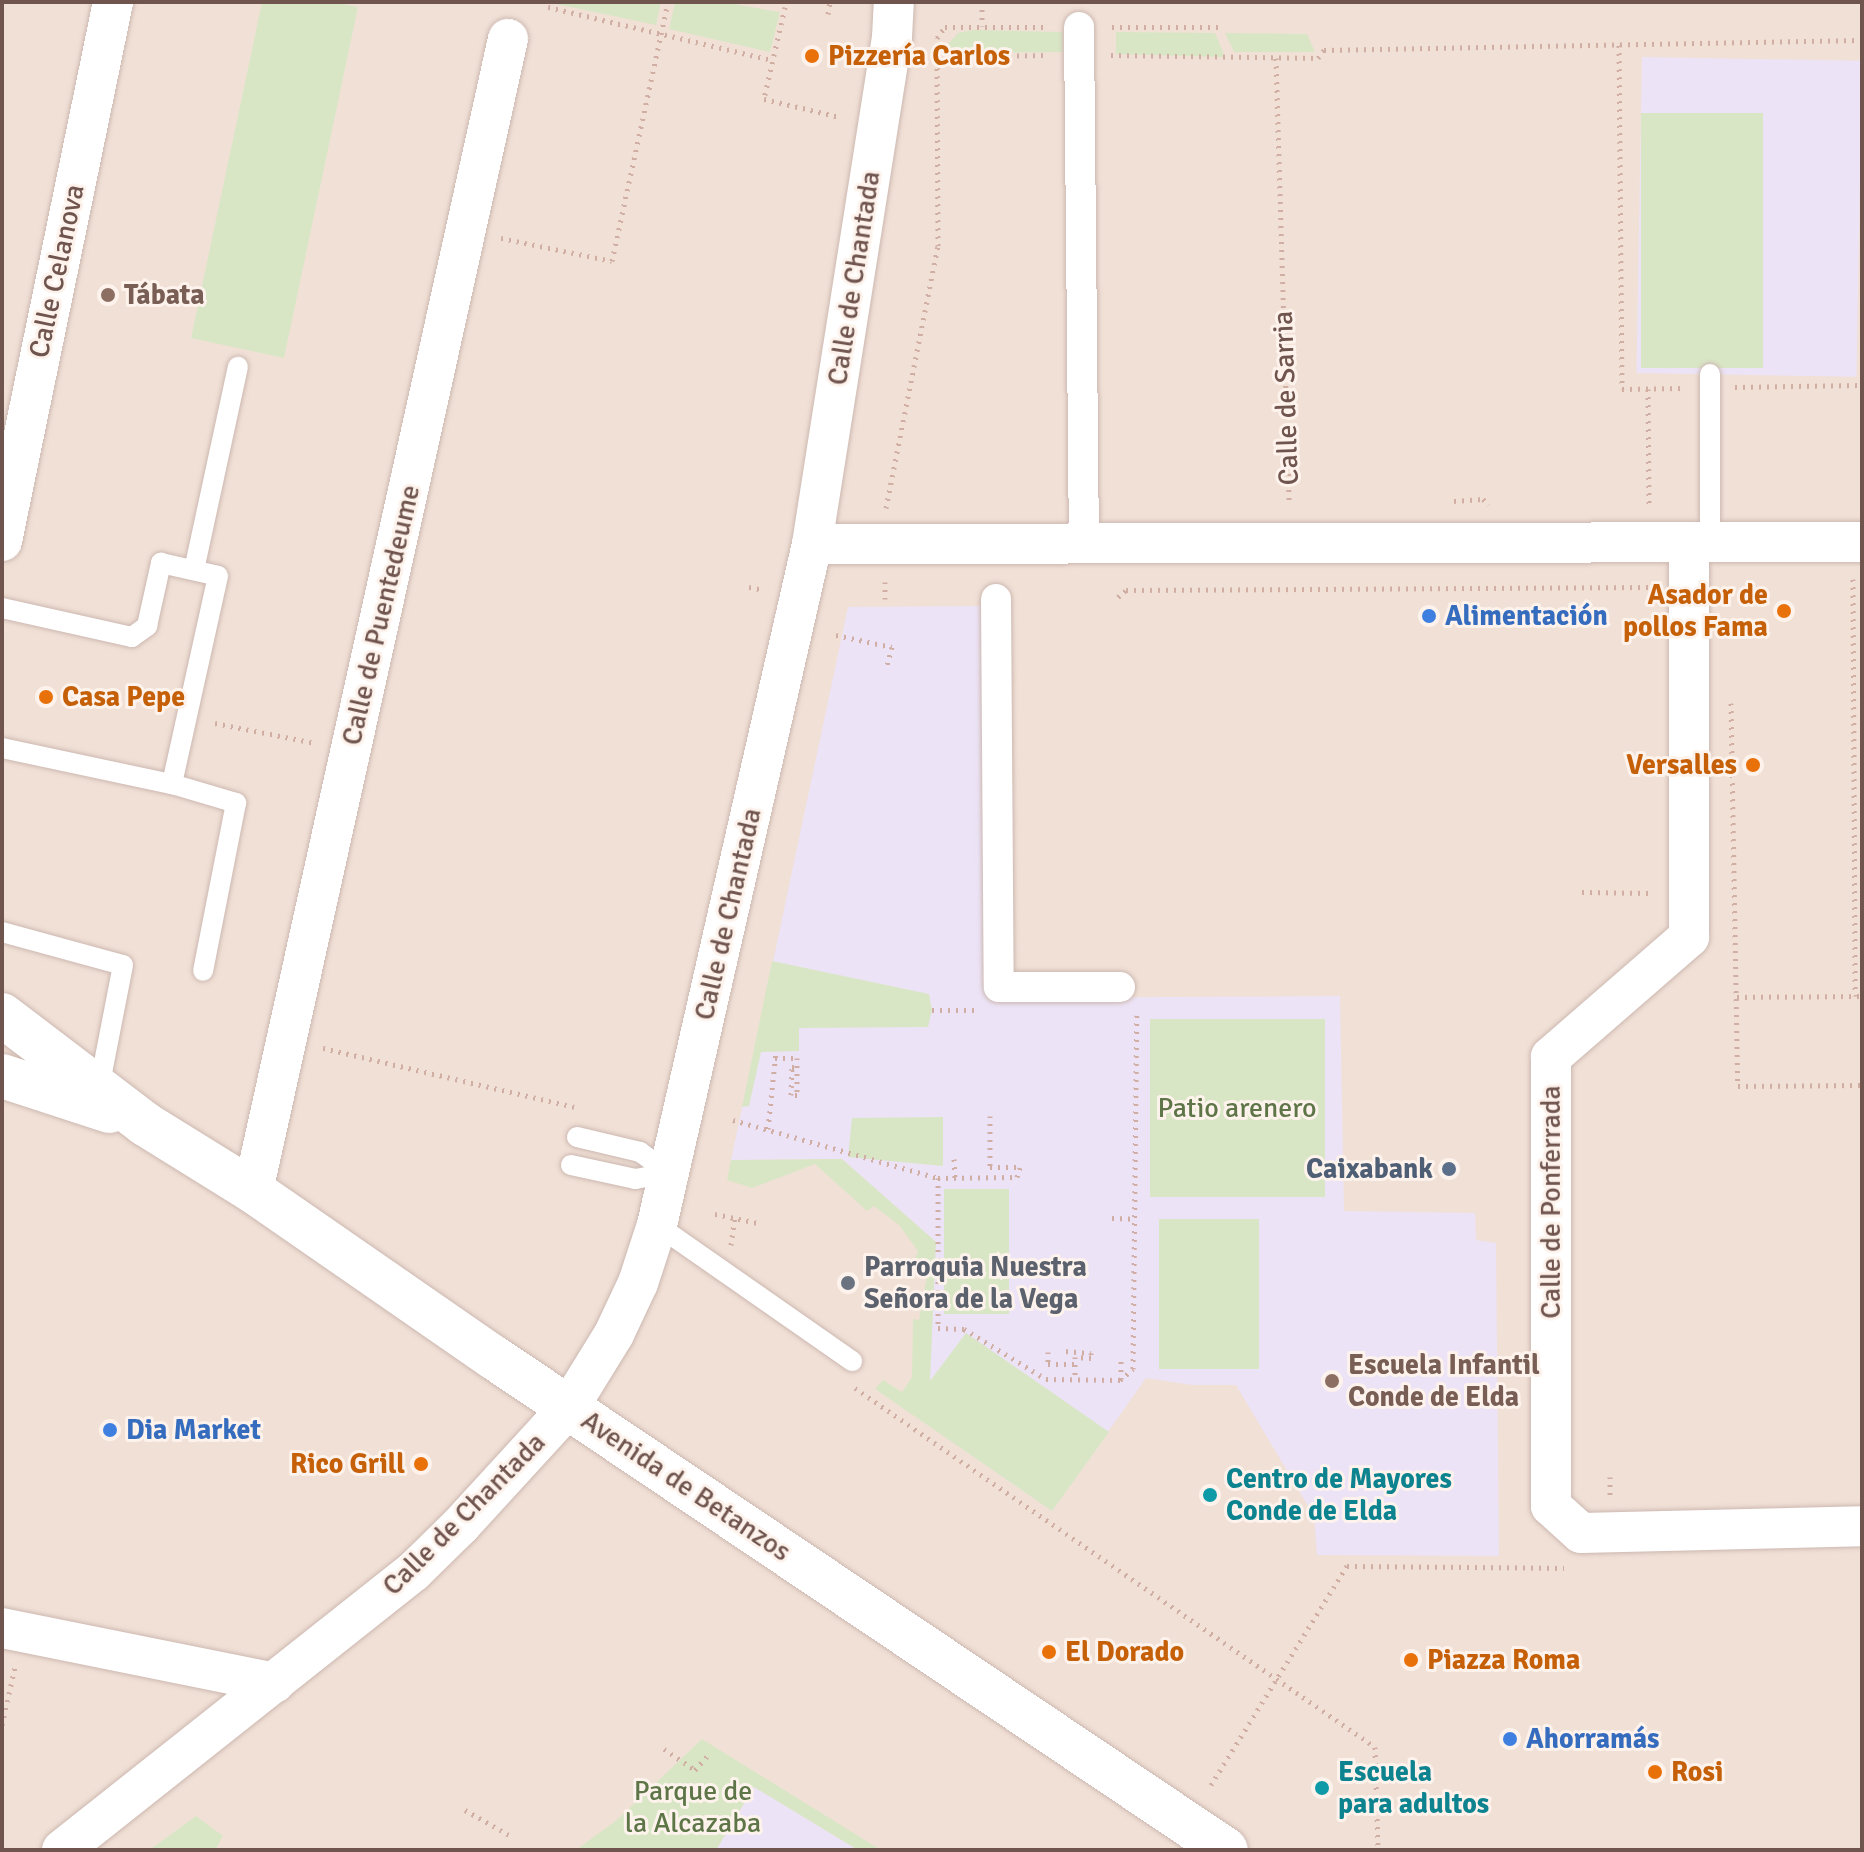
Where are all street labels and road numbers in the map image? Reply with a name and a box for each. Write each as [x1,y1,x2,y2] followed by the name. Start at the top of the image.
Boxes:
[820,168,888,388] street label: Calle de Chantada
[22,181,92,361] street label: Calle Celanova
[1266,310,1306,486] street label: Calle de Sarria
[335,482,427,748] street label: Calle de Puentedeume
[687,805,769,1023] street label: Calle de Chantada
[1534,1085,1568,1319] street label: Calle de Ponferrada
[575,1404,797,1568] street label: Avenida de Betanzos
[376,1426,552,1602] street label: Calle de Chantada

